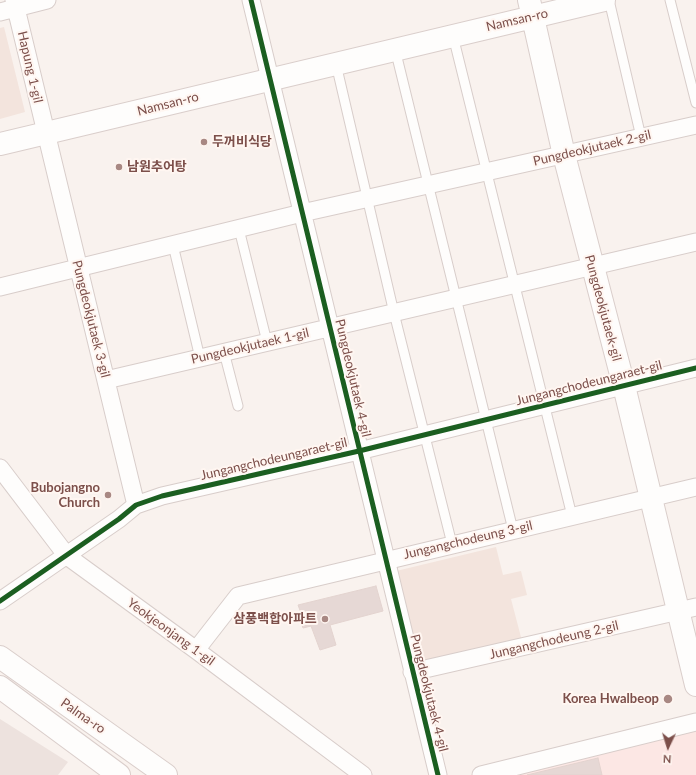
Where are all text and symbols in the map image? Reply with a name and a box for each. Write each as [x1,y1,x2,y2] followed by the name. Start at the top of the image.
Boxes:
[485,5,549,35] street label: Namsan-ro
[14,29,46,105] street label: Hapung 1-gil
[136,89,200,119] street label: Namsan-ro
[531,127,653,169] street label: Pungdeokjutaek 2-gil
[212,134,272,150] place label: 두꺼비식당
[199,137,209,147] marker: 두꺼비식당
[127,159,187,175] place label: 남원추어탕
[114,162,124,172] marker: 남원추어탕
[581,253,625,363] street label: Pungdeokjutaek-gil
[69,259,113,379] street label: Pungdeokjutaek 3-gil
[332,317,374,439] street label: Pungdeokjutaek 4-gil
[189,325,311,367] street label: Pungdeokjutaek 1-gil
[514,357,664,409] street label: Jungangchodeungaraet-gil
[199,435,349,483] street label: Jungangchodeungaraet-gil
[30,480,100,511] place label: Bubojangno Church
[103,490,113,500] marker: Bubojangno Church
[402,518,534,562] street label: Jungangchodeung 3-gil
[124,595,218,669] street label: Yeokjeonjang 1-gil
[233,611,317,627] place label: 삼풍백합아파트
[320,614,330,624] marker: 삼풍백합아파트
[488,618,620,662] street label: Jungangchodeung 2-gil
[407,633,451,753] street label: Pungdeokjutaek 4-gil
[562,691,659,707] place label: Korea Hwalbeop
[662,693,674,705] marker: Korea Hwalbeop
[58,695,108,737] street label: Palma-ro
[648,727,688,767] north arrow
[662,753,672,766] text: N

